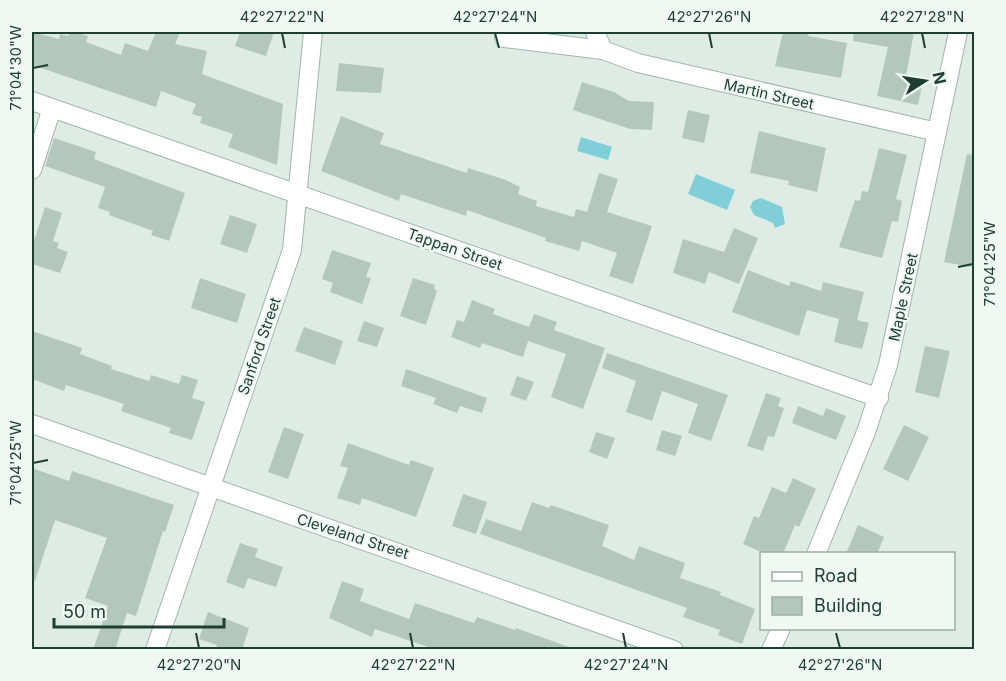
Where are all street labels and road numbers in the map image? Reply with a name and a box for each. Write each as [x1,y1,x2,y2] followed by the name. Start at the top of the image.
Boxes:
[722,74,816,114] street label: Martin Street
[405,224,505,274] street label: Tappan Street
[884,251,922,343] street label: Maple Street
[233,295,285,397] street label: Sanford Street
[295,509,411,563] street label: Cleveland Street

